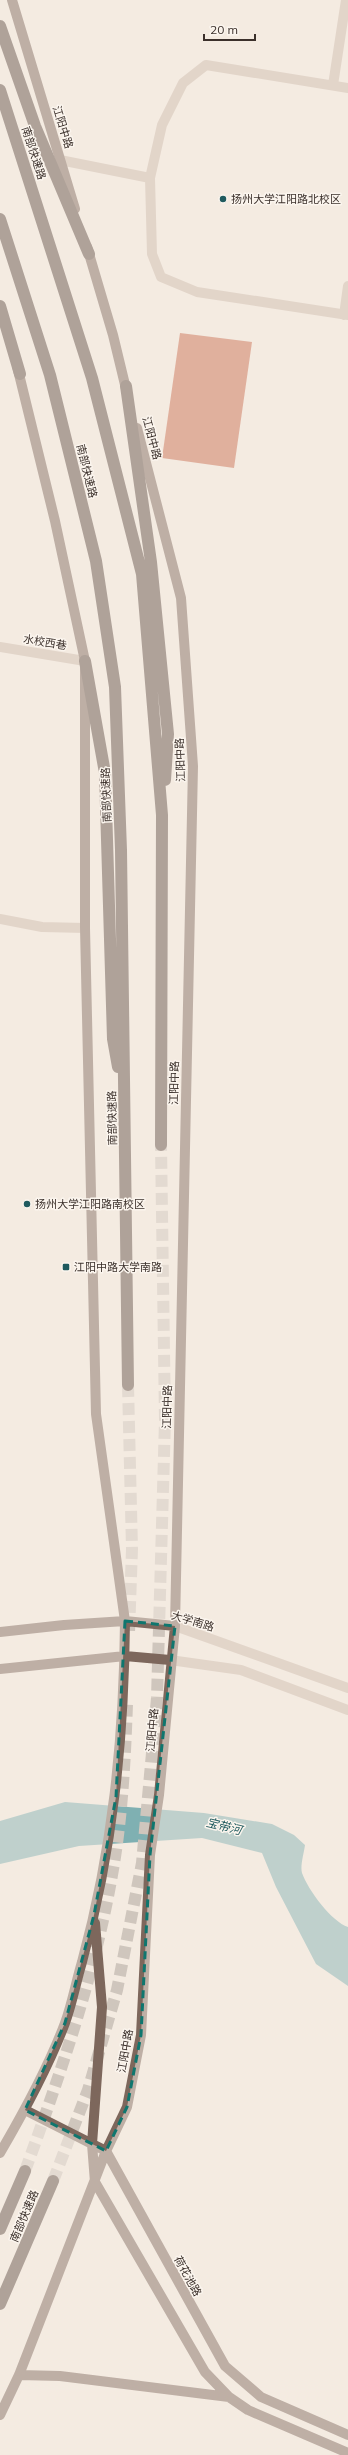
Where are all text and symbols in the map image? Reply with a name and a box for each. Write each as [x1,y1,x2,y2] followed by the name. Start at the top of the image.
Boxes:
[204,16,255,42] scale bar
[210,22,238,37] text: 20 m
[50,104,76,150] street label: 江阳中路
[19,125,49,181] street label: 南部快速路
[231,192,341,206] place label: 扬州大学江阳路北校区
[218,194,228,204] marker: 扬州大学江阳路北校区
[140,415,164,461] street label: 江阳中路
[74,443,100,499] street label: 南部快速路
[22,632,68,652] street label: 水校西巷
[172,738,188,782] street label: 江阳中路
[98,767,114,823] street label: 南部快速路
[167,1061,181,1105] street label: 江阳中路
[105,1090,119,1146] street label: 南部快速路
[35,1197,145,1211] place label: 扬州大学江阳路南校区
[22,1199,32,1209] marker: 扬州大学江阳路南校区
[74,1260,162,1274] place label: 江阳中路大学南路
[61,1262,71,1272] marker: 江阳中路大学南路
[160,1385,174,1429] street label: 江阳中路
[170,1608,216,1634] street label: 大学南路
[143,1707,161,1753] street label: 江阳中路
[205,1814,245,1838] water label: 宝带河
[114,2028,136,2074] street label: 江阳中路
[7,2188,41,2244] street label: 南部快速路
[171,2253,205,2299] street label: 荷花池路

